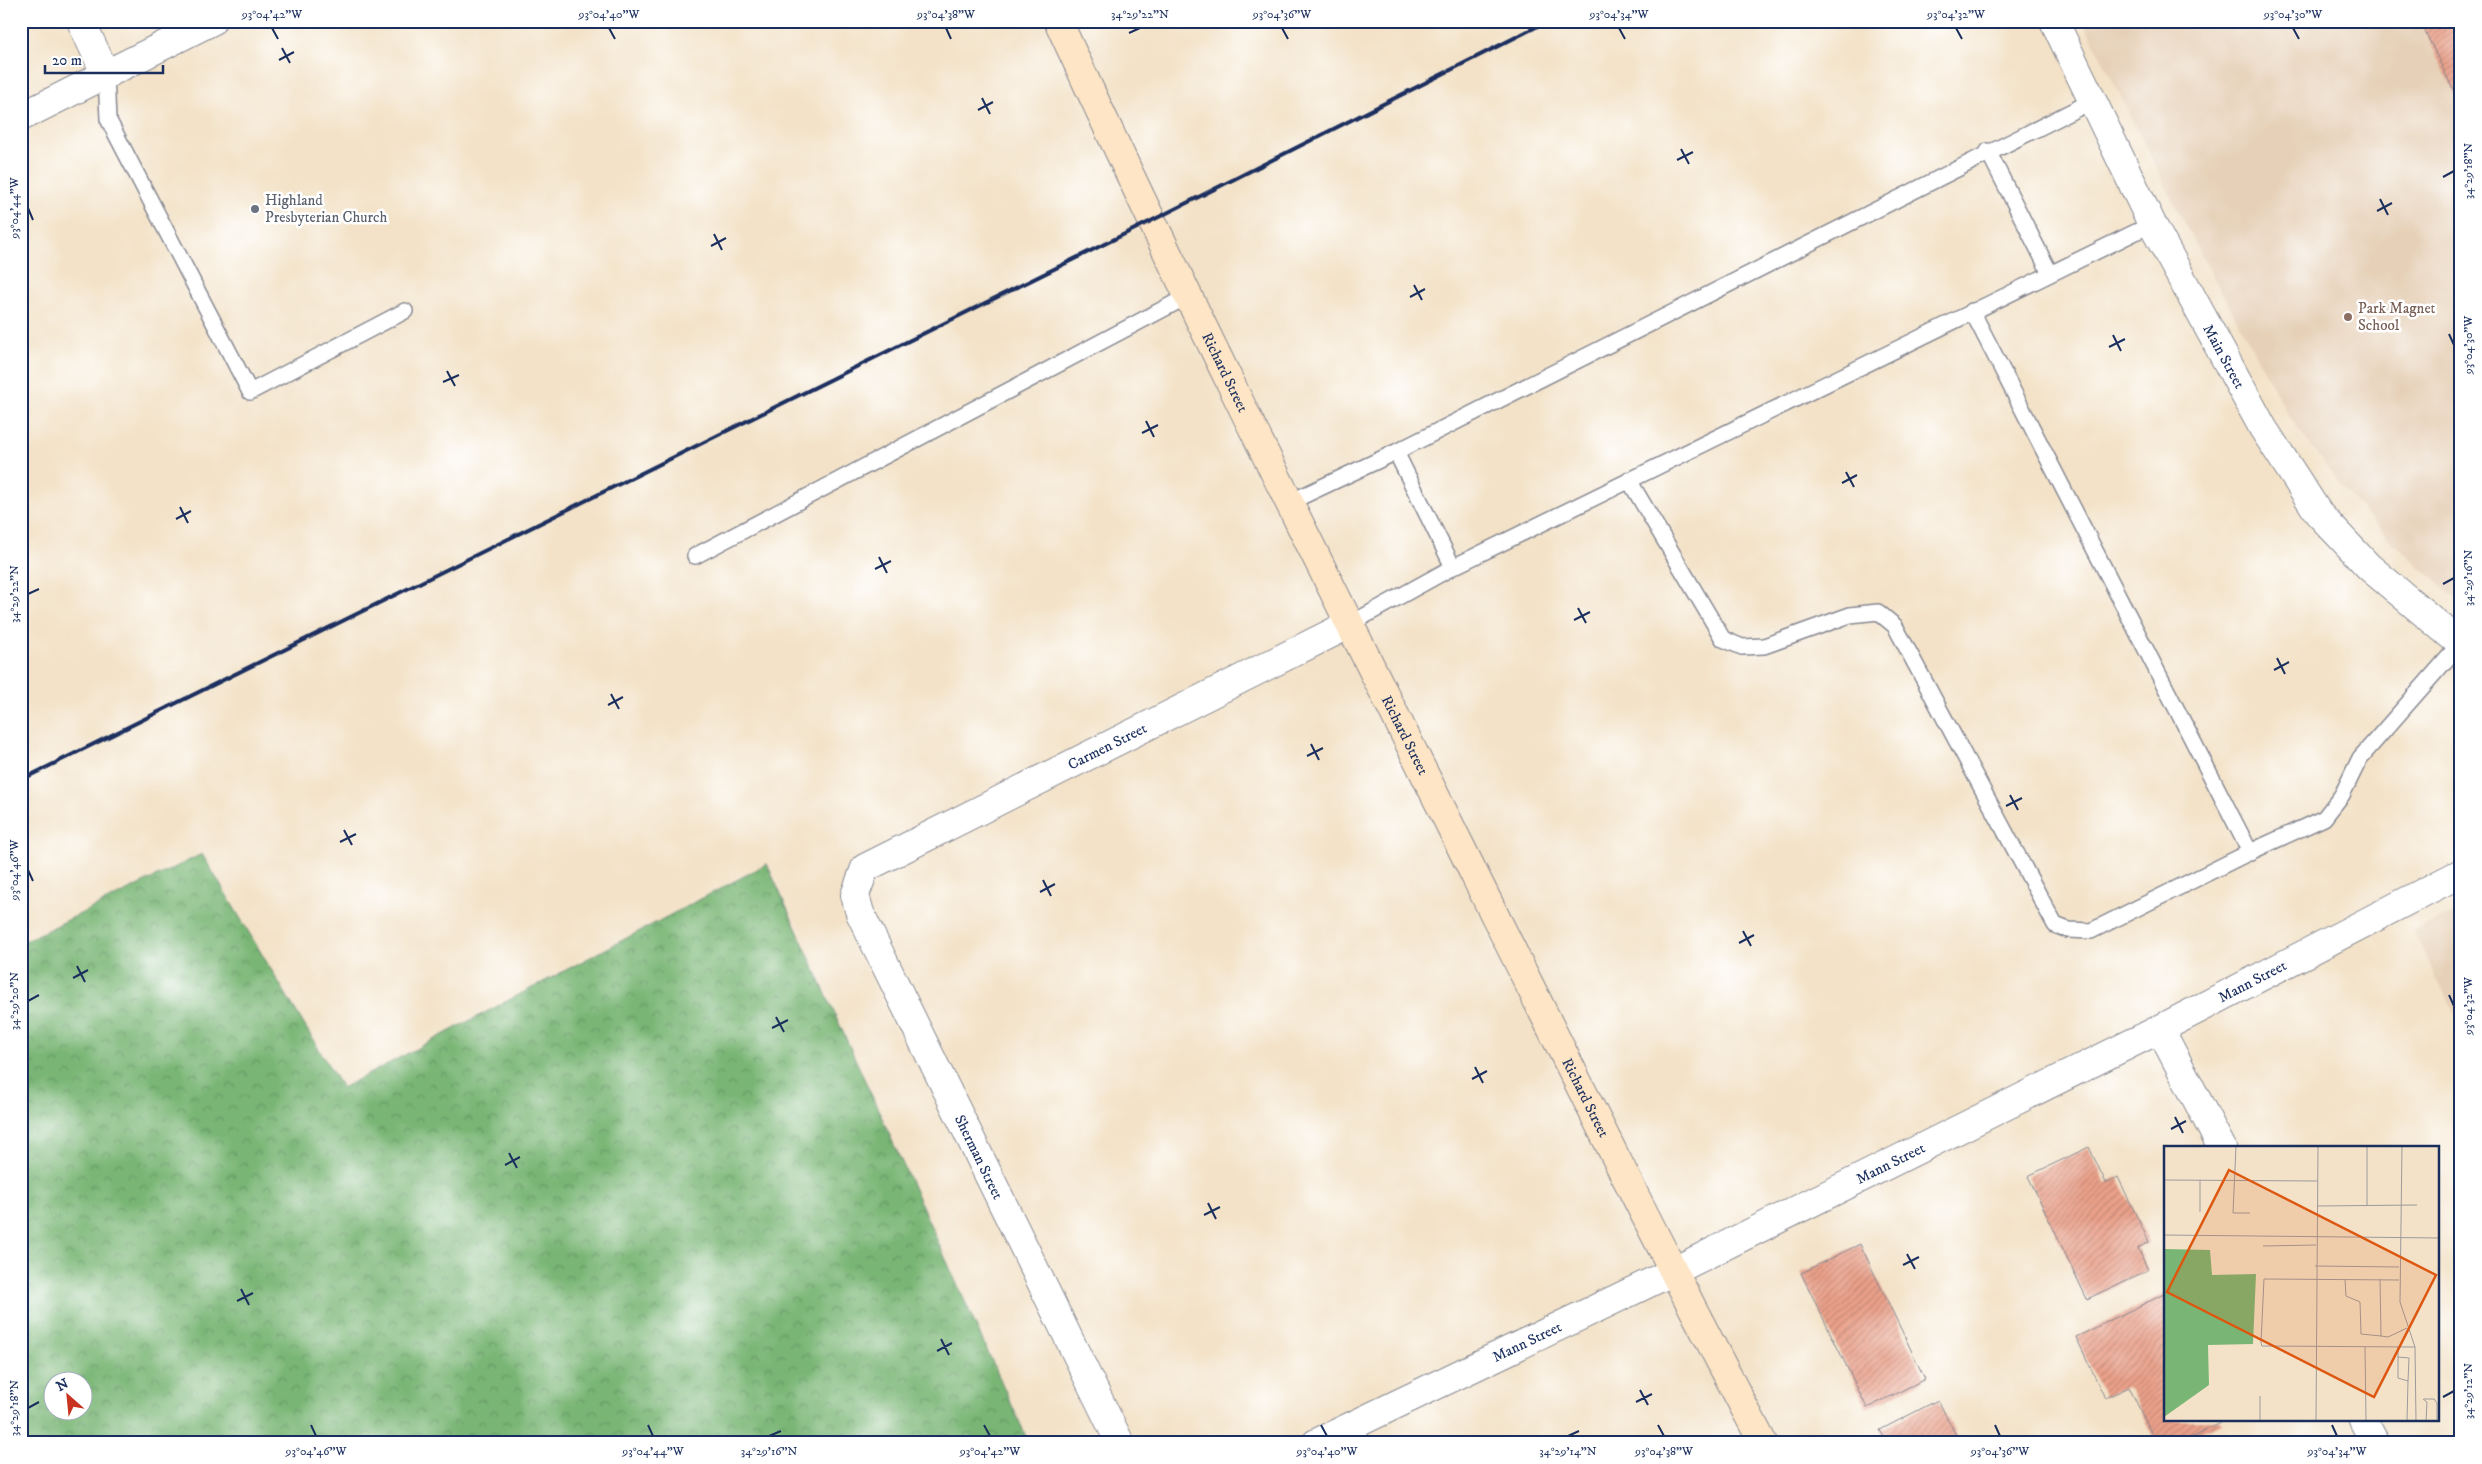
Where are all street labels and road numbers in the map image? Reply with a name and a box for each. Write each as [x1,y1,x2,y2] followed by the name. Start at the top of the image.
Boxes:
[2198,321,2249,392] street label: Main Street
[1197,329,1252,416] street label: Richard Street
[1377,692,1432,778] street label: Richard Street
[1065,719,1150,774] street label: Carmen Street
[2215,956,2290,1007] street label: Mann Street
[1557,1055,1613,1141] street label: Richard Street
[950,1112,1007,1203] street label: Sherman Street
[1853,1138,1928,1189] street label: Mann Street
[1489,1317,1565,1367] street label: Mann Street

